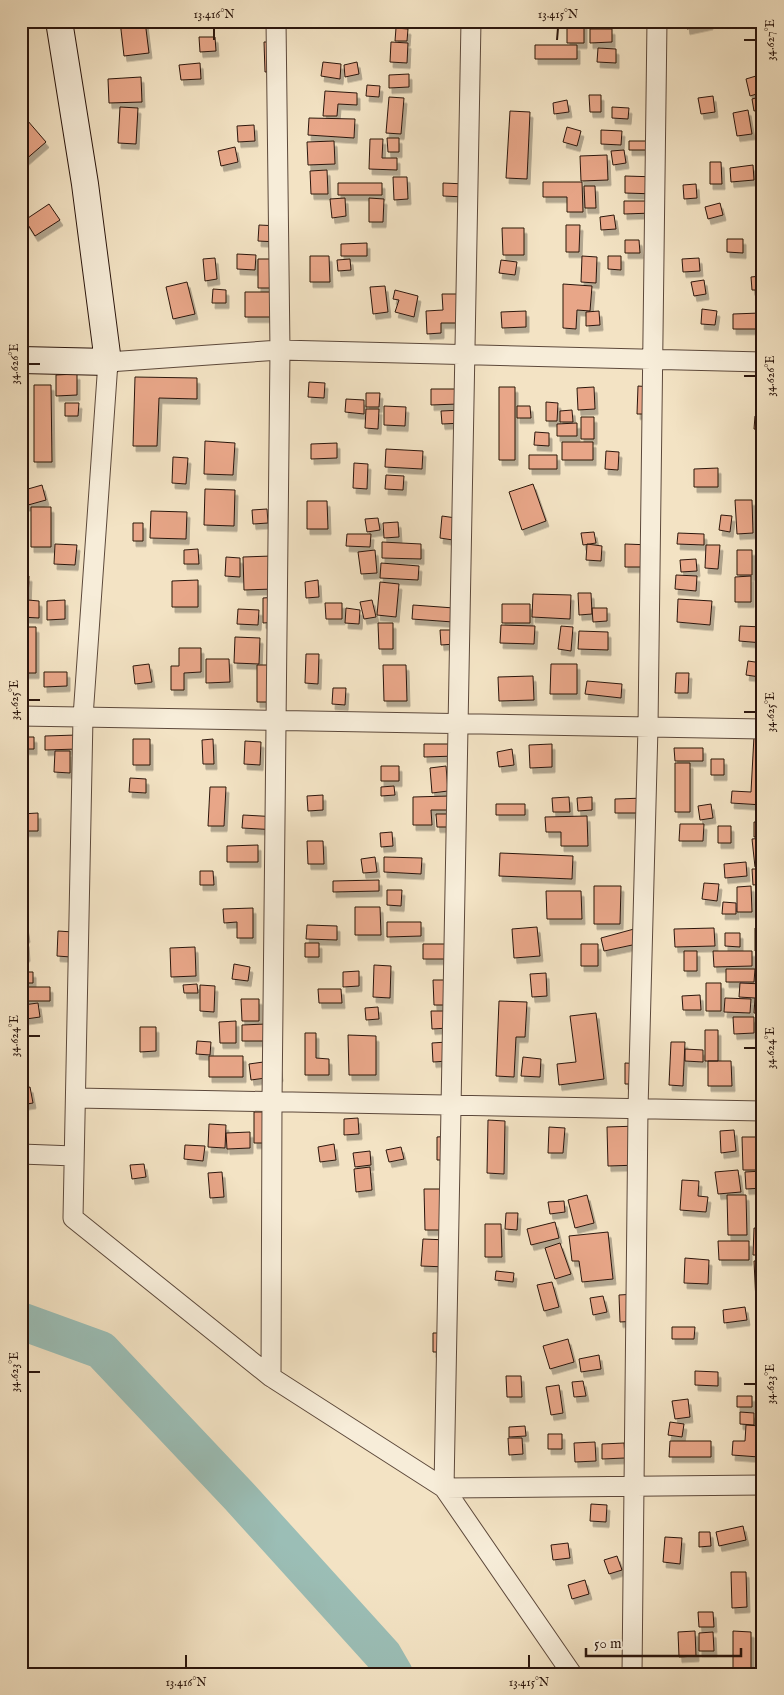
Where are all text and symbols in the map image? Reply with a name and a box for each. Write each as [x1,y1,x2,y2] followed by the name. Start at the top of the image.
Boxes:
[193,7,235,22] text: 13.416°N
[538,7,579,22] text: 13.415°N
[763,19,778,61] text: 34.627°E
[7,343,22,385] text: 34.626°E
[763,355,778,397] text: 34.626°E
[7,680,22,720] text: 34.625°E
[763,692,778,732] text: 34.625°E
[7,1015,22,1057] text: 34.624°E
[763,1027,778,1069] text: 34.624°E
[7,1352,22,1392] text: 34.623°E
[763,1364,778,1404] text: 34.623°E
[586,1625,742,1657] scale bar
[594,1634,622,1653] text: 50 m
[165,1675,207,1690] text: 13.416°N
[509,1675,550,1690] text: 13.415°N

